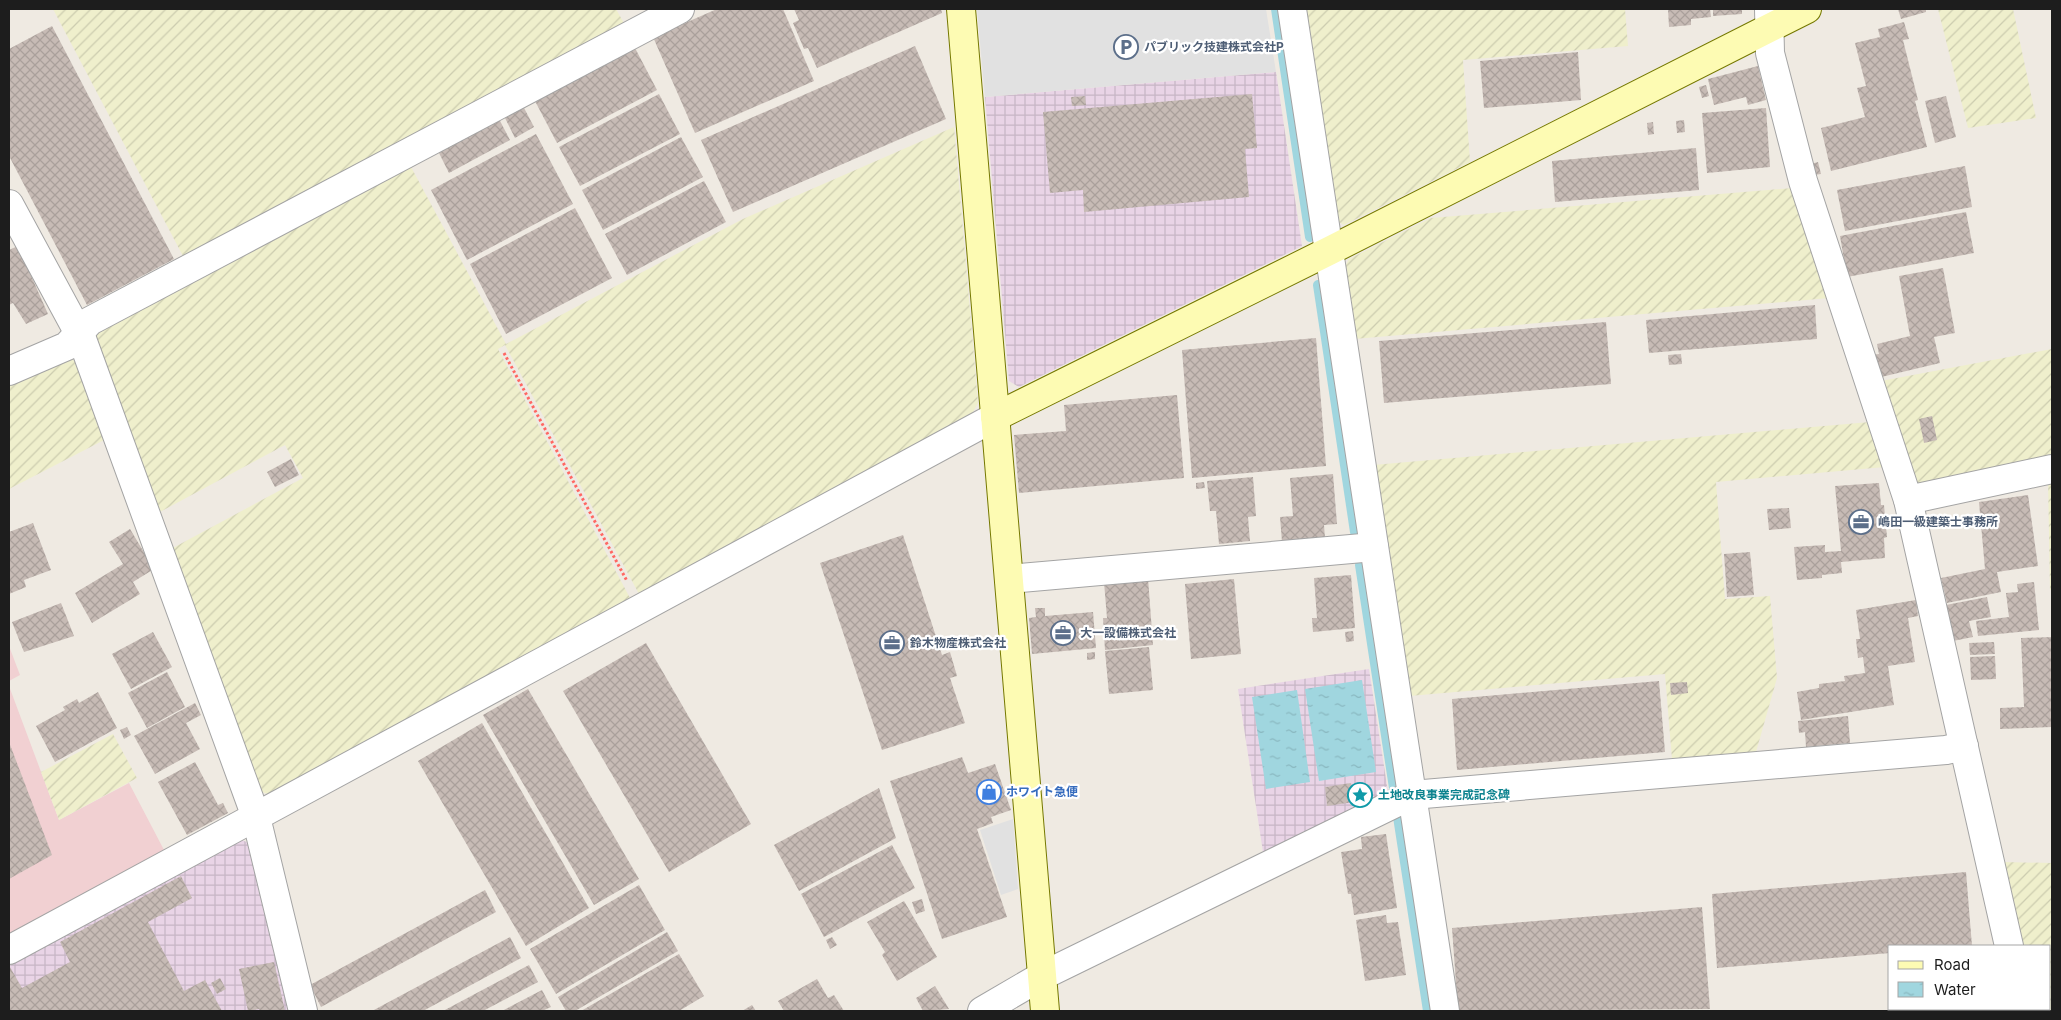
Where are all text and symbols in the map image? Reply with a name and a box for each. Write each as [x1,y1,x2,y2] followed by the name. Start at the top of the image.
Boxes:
[1113,34,1139,60] parking icon: パブリック技建株式会社P
[1144,39,1284,54] place label: パブリック技建株式会社P
[1848,509,1874,535] office icon: 嶋田一級建築士事務所
[1878,514,1998,529] place label: 嶋田一級建築士事務所
[1050,620,1076,646] office icon: 大一設備株式会社
[1080,625,1176,640] place label: 大一設備株式会社
[879,630,905,656] office icon: 鈴木物産株式会社
[909,635,1006,650] place label: 鈴木物産株式会社
[976,779,1002,805] shop icon: ホワイト急便
[1347,782,1373,808] place icon: 土地改良事業完成記念碑
[1006,784,1078,799] place label: ホワイト急便
[1378,787,1510,802] place label: 土地改良事業完成記念碑
[1888,945,2051,1010] legend
[1934,955,1970,974] text: Road
[1934,980,1976,999] text: Water

